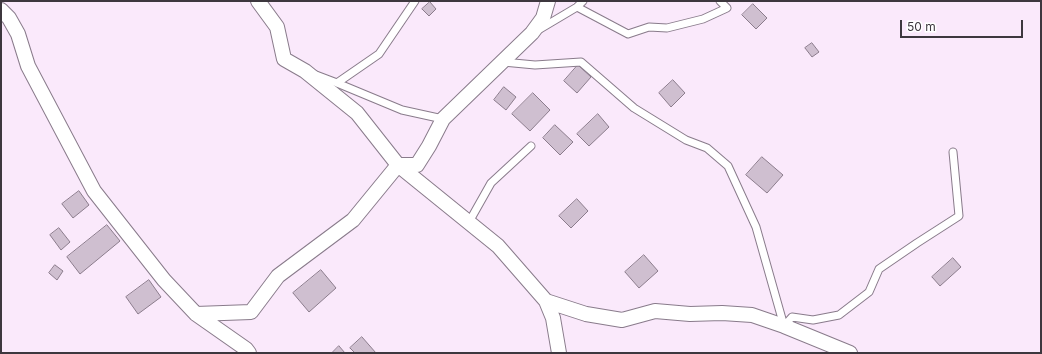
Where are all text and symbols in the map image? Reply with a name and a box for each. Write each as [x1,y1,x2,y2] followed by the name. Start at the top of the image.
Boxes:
[902,12,1025,38] scale bar
[907,19,936,34] text: 50 m

